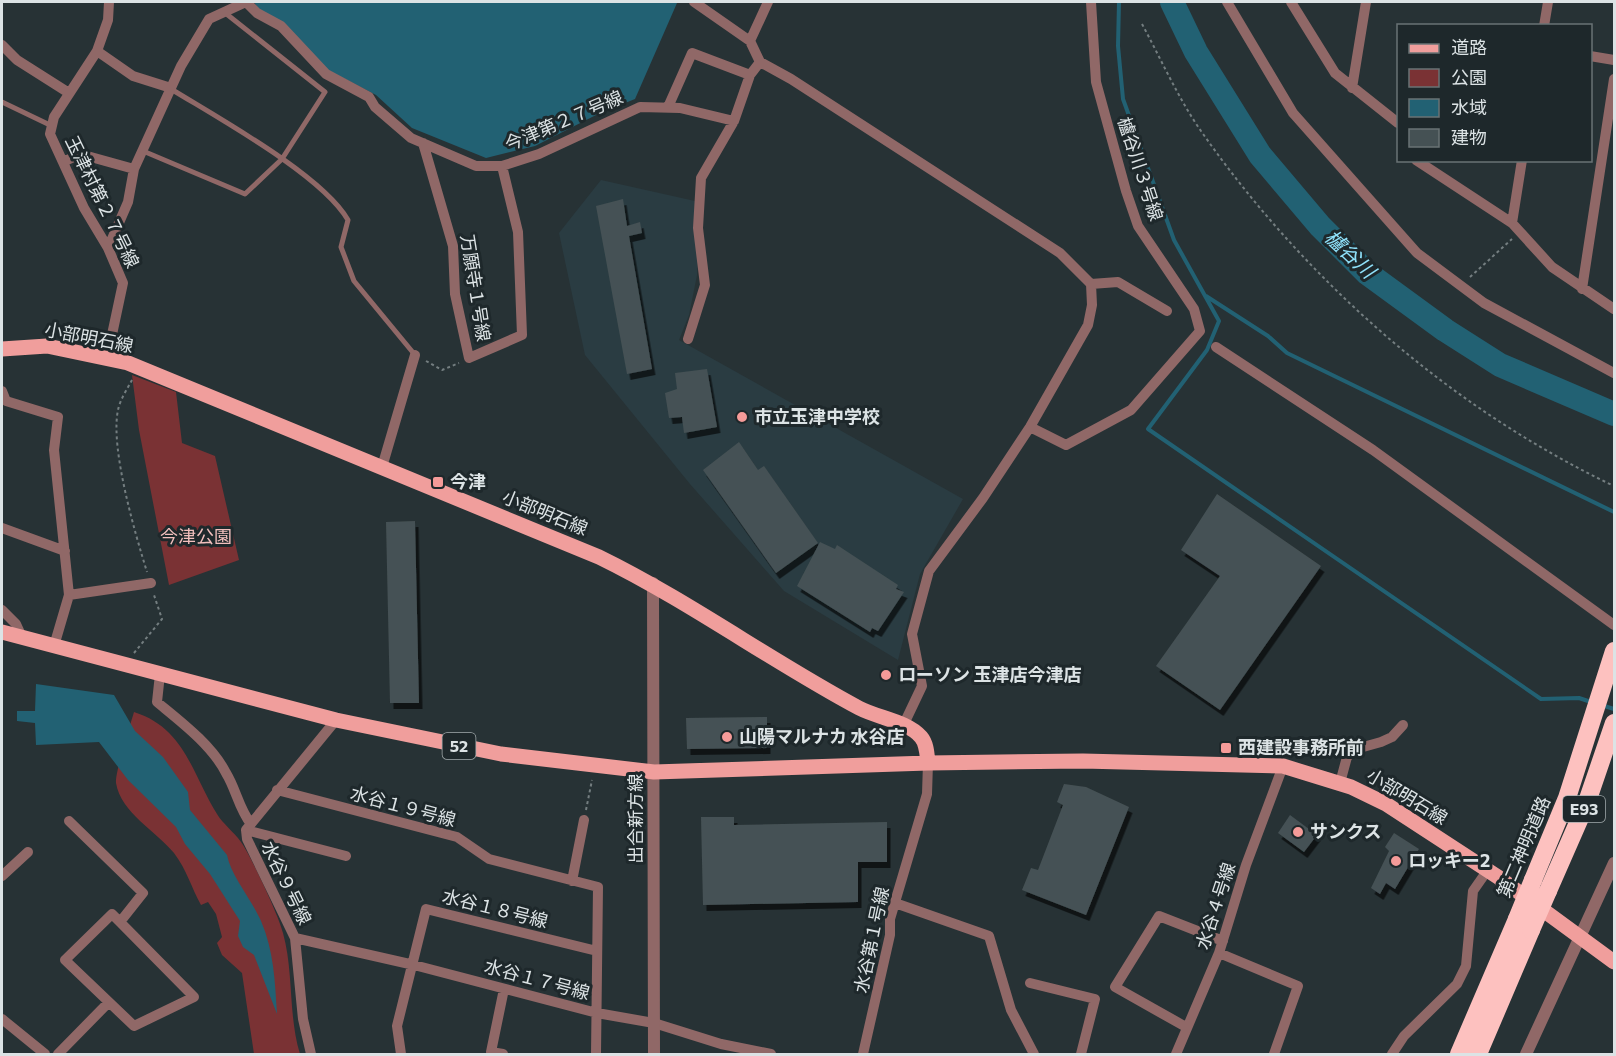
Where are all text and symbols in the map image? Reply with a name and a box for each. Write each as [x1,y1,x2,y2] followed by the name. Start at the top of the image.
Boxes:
[1397,24,1592,162] legend
[1451,36,1487,58] text: 道路
[1451,66,1487,88] text: 公園
[501,85,626,155] street label: 今津第２７号線
[1451,96,1487,118] text: 水域
[1114,114,1168,223] street label: 櫨谷川３号線
[1451,126,1487,148] text: 建物
[61,132,144,271] street label: 玉津村第２７号線
[1321,224,1382,284] water label: 櫨谷川
[457,233,495,343] street label: 万願寺１号線
[43,318,135,356] street label: 小部明石線
[754,405,880,427] place label: 市立玉津中学校
[735,410,749,424] marker: 市立玉津中学校
[450,470,486,492] place label: 今津
[431,475,445,489] marker: 今津
[500,485,591,539] street label: 小部明石線
[160,525,232,547] park label: 今津公園
[898,663,1081,685] place label: ローソン 玉津店今津店
[879,668,893,682] marker: ローソン 玉津店今津店
[739,725,904,747] place label: 山陽マルナカ 水谷店
[720,730,734,744] marker: 山陽マルナカ 水谷店
[442,733,476,759] road number: 52
[1238,736,1364,758] place label: 西建設事務所前
[1219,741,1233,755] marker: 西建設事務所前
[1363,764,1452,829] street label: 小部明石線
[624,774,646,864] street label: 出合新方線
[348,781,458,831] street label: 水谷１９号線
[1492,793,1554,901] street label: 第二神明道路
[1563,796,1605,822] road number: E93
[1310,820,1381,842] place label: サンクス
[1291,825,1305,839] marker: サンクス
[257,837,317,928] street label: 水谷９号線
[1408,849,1490,871] place label: ロッキー2
[1389,854,1403,868] marker: ロッキー2
[1191,859,1239,952] street label: 水谷４号線
[440,884,550,932] street label: 水谷１８号線
[849,885,893,995] street label: 水谷第１号線
[482,954,592,1004] street label: 水谷１７号線

